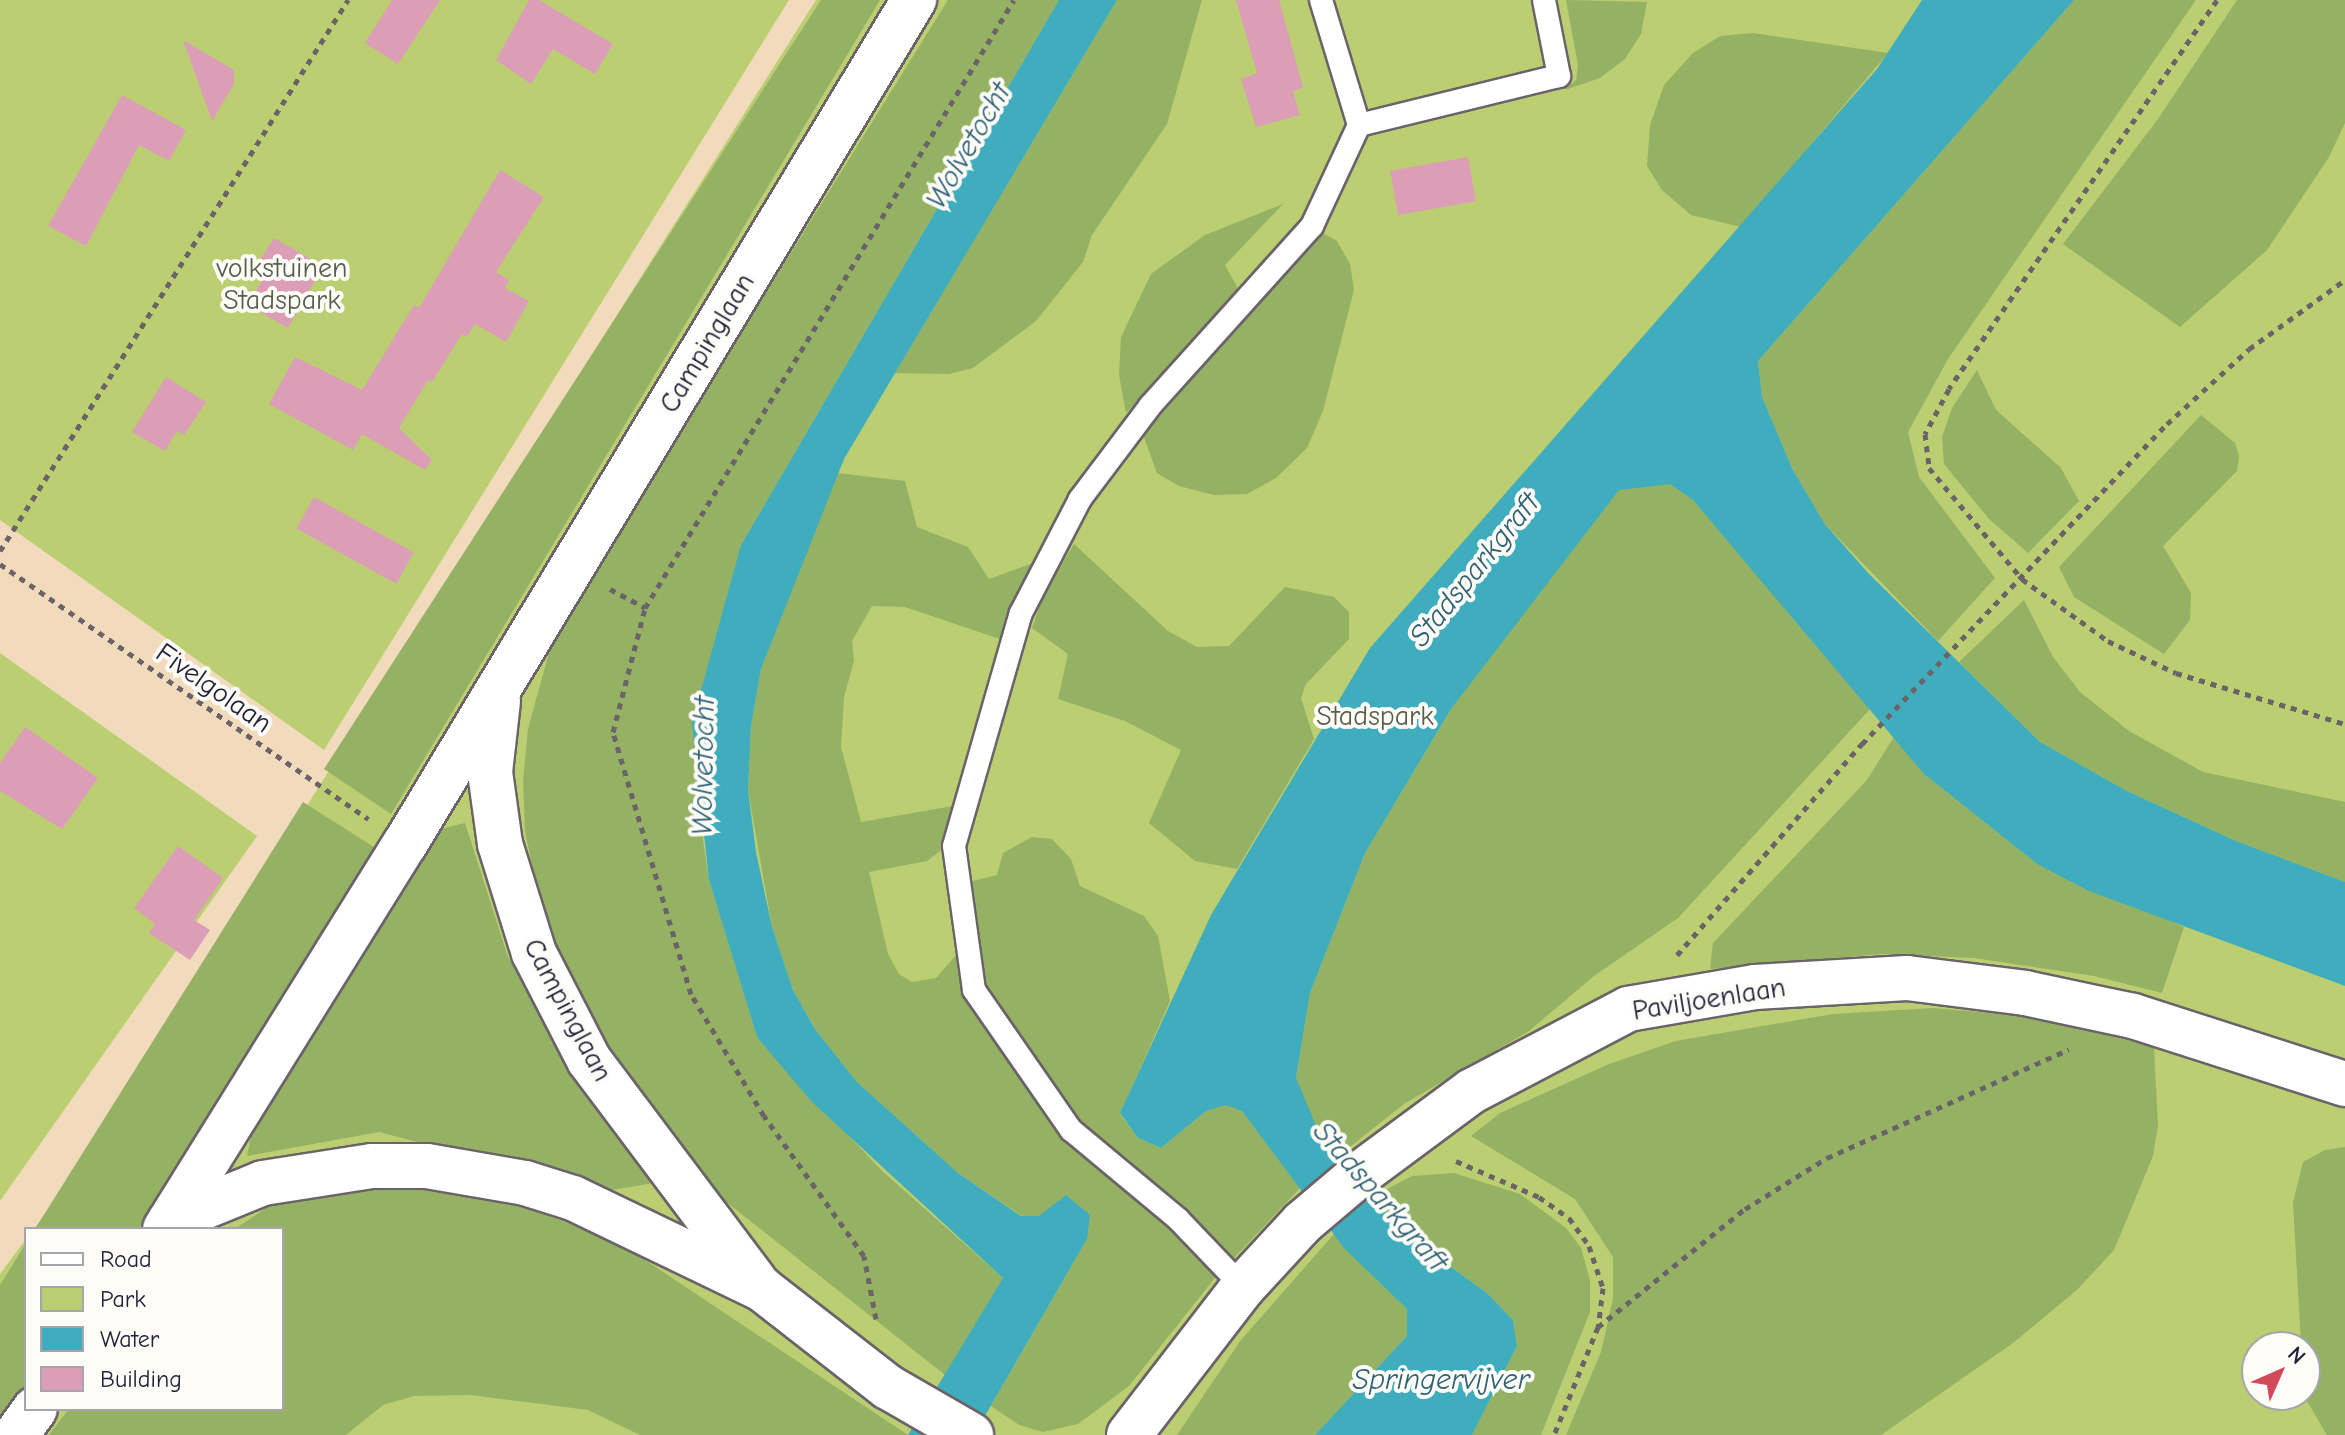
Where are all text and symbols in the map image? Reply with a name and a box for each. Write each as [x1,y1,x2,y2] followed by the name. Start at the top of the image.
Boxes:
[919,77,1019,215] water label: Wolvetocht
[217,251,347,317] park label: volkstuinen Stadspark
[652,267,762,419] street label: Campinglaan
[1402,486,1548,654] water label: Stadsparkgraft
[149,636,279,740] street label: Fivelgolaan
[685,696,723,836] water label: Wolvetocht
[1316,699,1434,733] park label: Stadspark
[516,933,620,1087] street label: Campinglaan
[1630,970,1788,1028] street label: Paviljoenlaan
[1305,1114,1455,1280] water label: Stadsparkgraft
[24,1227,284,1411] legend
[100,1245,152,1273] text: Road
[100,1285,146,1313] text: Park
[100,1325,159,1353] text: Water
[2241,1331,2321,1411] north arrow
[2282,1341,2311,1370] text: N
[1352,1362,1530,1398] water label: Springervijver
[100,1365,182,1393] text: Building

